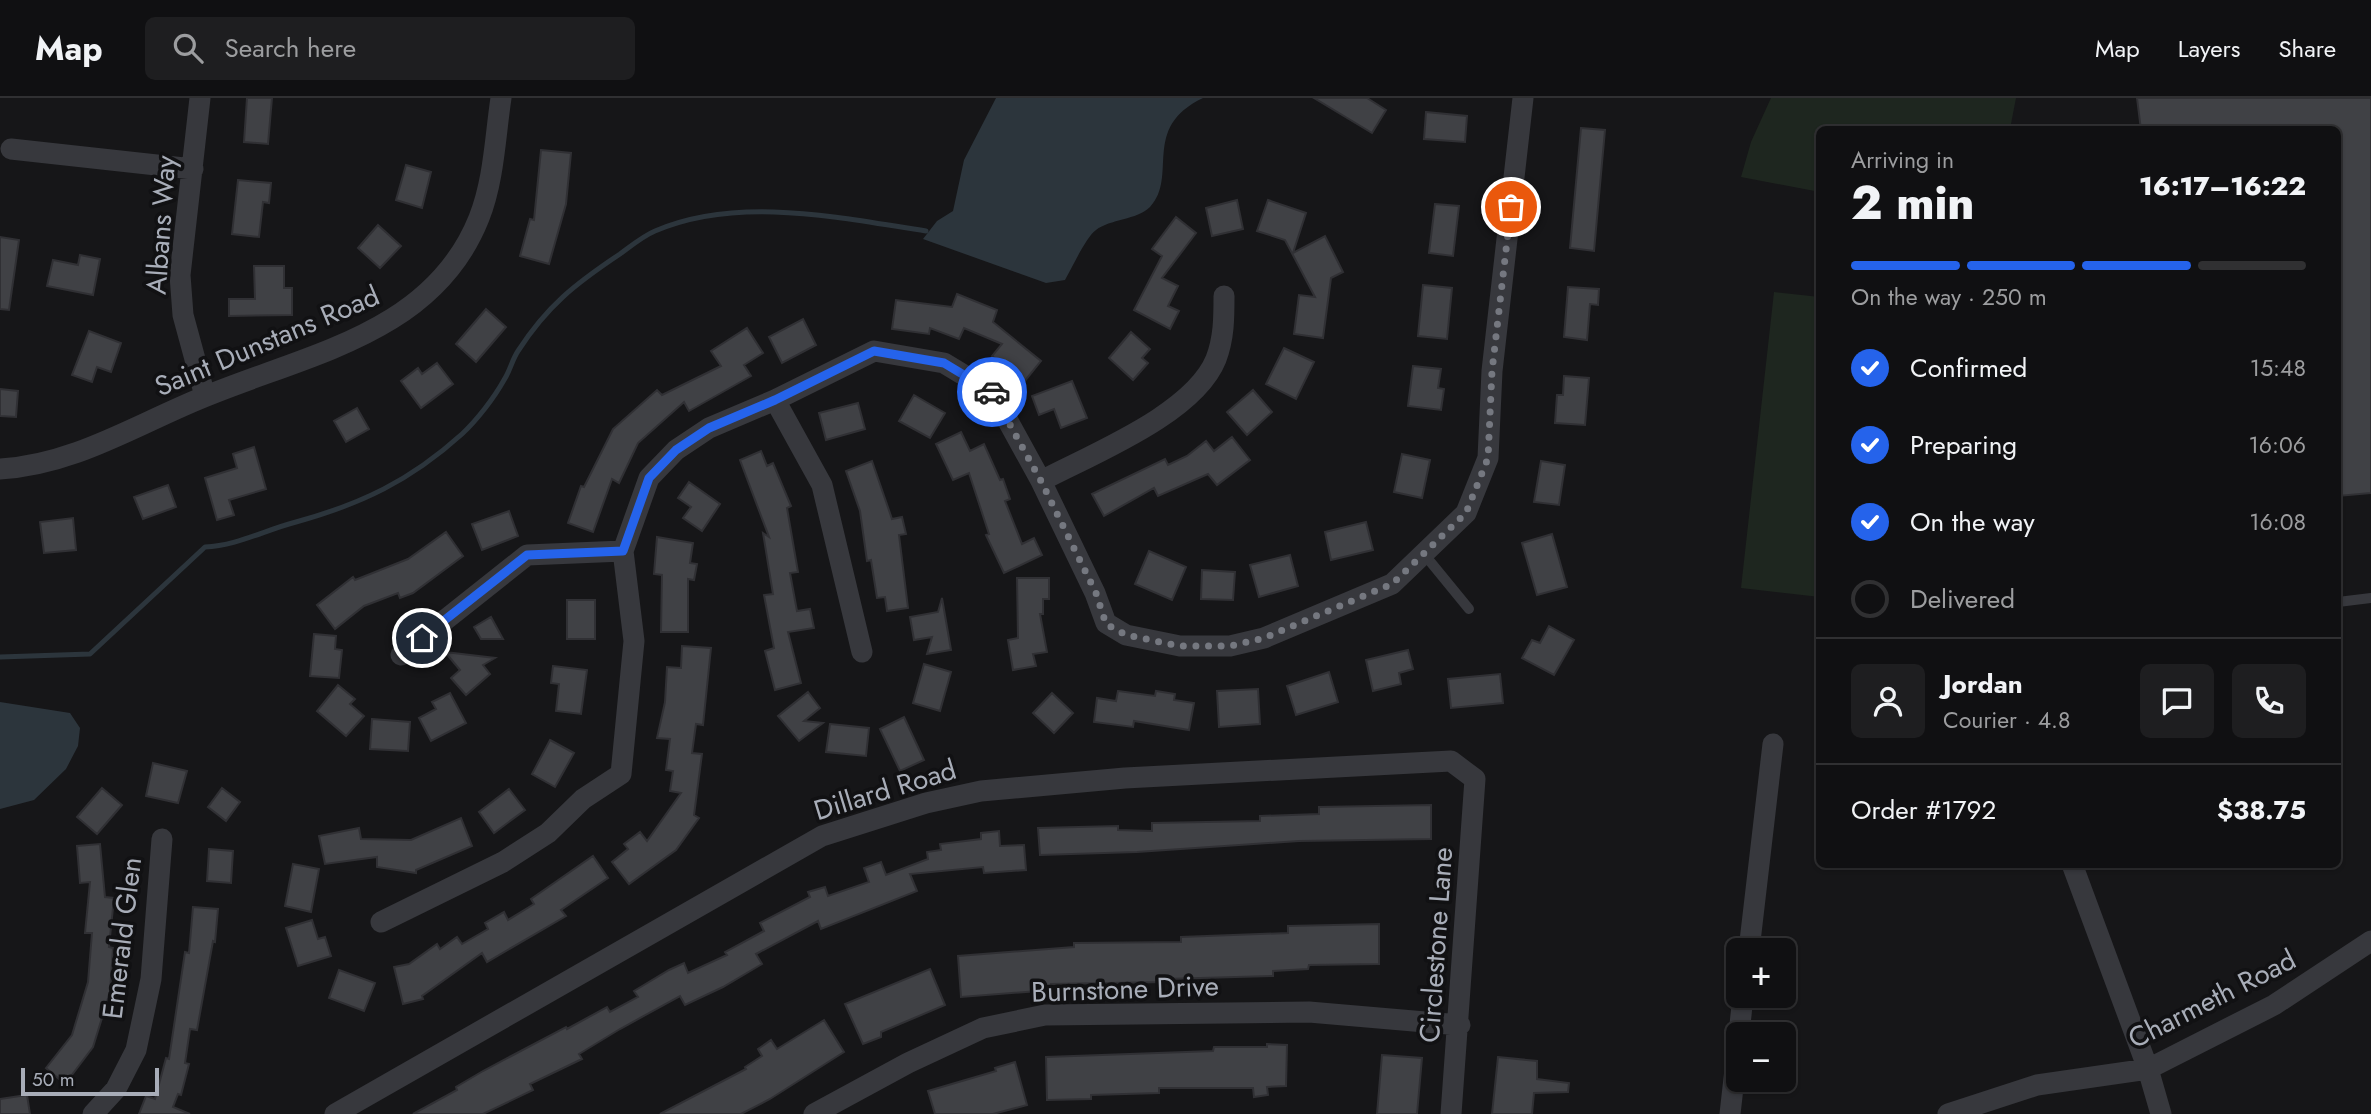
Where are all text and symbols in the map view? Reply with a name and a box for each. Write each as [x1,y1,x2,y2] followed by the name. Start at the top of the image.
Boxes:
[145,17,635,80] search box
[35,25,103,72] text: Map
[169,29,207,67] icon: search
[225,29,356,67] text: Search here
[2095,31,2140,66] text: Map
[2178,31,2240,66] text: Layers
[2278,31,2336,66] text: Share
[1851,143,1954,177] text: Arriving in
[136,153,186,296] street label: Albans Way
[2139,167,2306,205] text: 16:17–16:22
[1851,170,1975,236] text: 2 min
[1481,177,1541,237] pin
[1492,188,1530,226] icon: bag
[148,275,386,407] street label: Saint Dunstans Road
[1851,280,2047,314] text: On the way · 250 m
[1851,349,1889,387] icon: check
[1910,349,2027,387] text: Confirmed
[2250,351,2306,385] text: 15:48
[957,357,1027,427] courier
[973,373,1011,411] icon: car
[1851,426,1889,464] icon: check
[1910,426,2017,464] text: Preparing
[2248,428,2306,462] text: 16:06
[1851,503,1889,541] icon: check
[1910,503,2035,541] text: On the way
[2249,505,2306,539] text: 16:08
[1910,580,2015,618] text: Delivered
[392,608,452,668] pin
[403,619,441,657] icon: home
[1851,664,1925,738] button: person
[2140,664,2214,738] button: chat
[2232,664,2306,738] button: phone
[1943,665,2023,703] text: Jordan
[1943,703,2071,737] text: Courier · 4.8
[809,749,961,831] street label: Dillard Road
[1851,791,1996,829] text: Order #1792
[2217,791,2306,829] text: $38.75
[1409,846,1463,1044] street label: Circlestone Lane
[92,855,152,1021] street label: Emerald Glen
[1726,938,1796,1092] map controls
[1726,938,1796,1008] button: +
[2121,939,2303,1059] street label: Charmeth Road
[1030,965,1220,1013] street label: Burnstone Drive
[1726,1022,1796,1092] button: −
[21,1065,159,1097] scale bar
[32,1066,75,1093] text: 50 m

